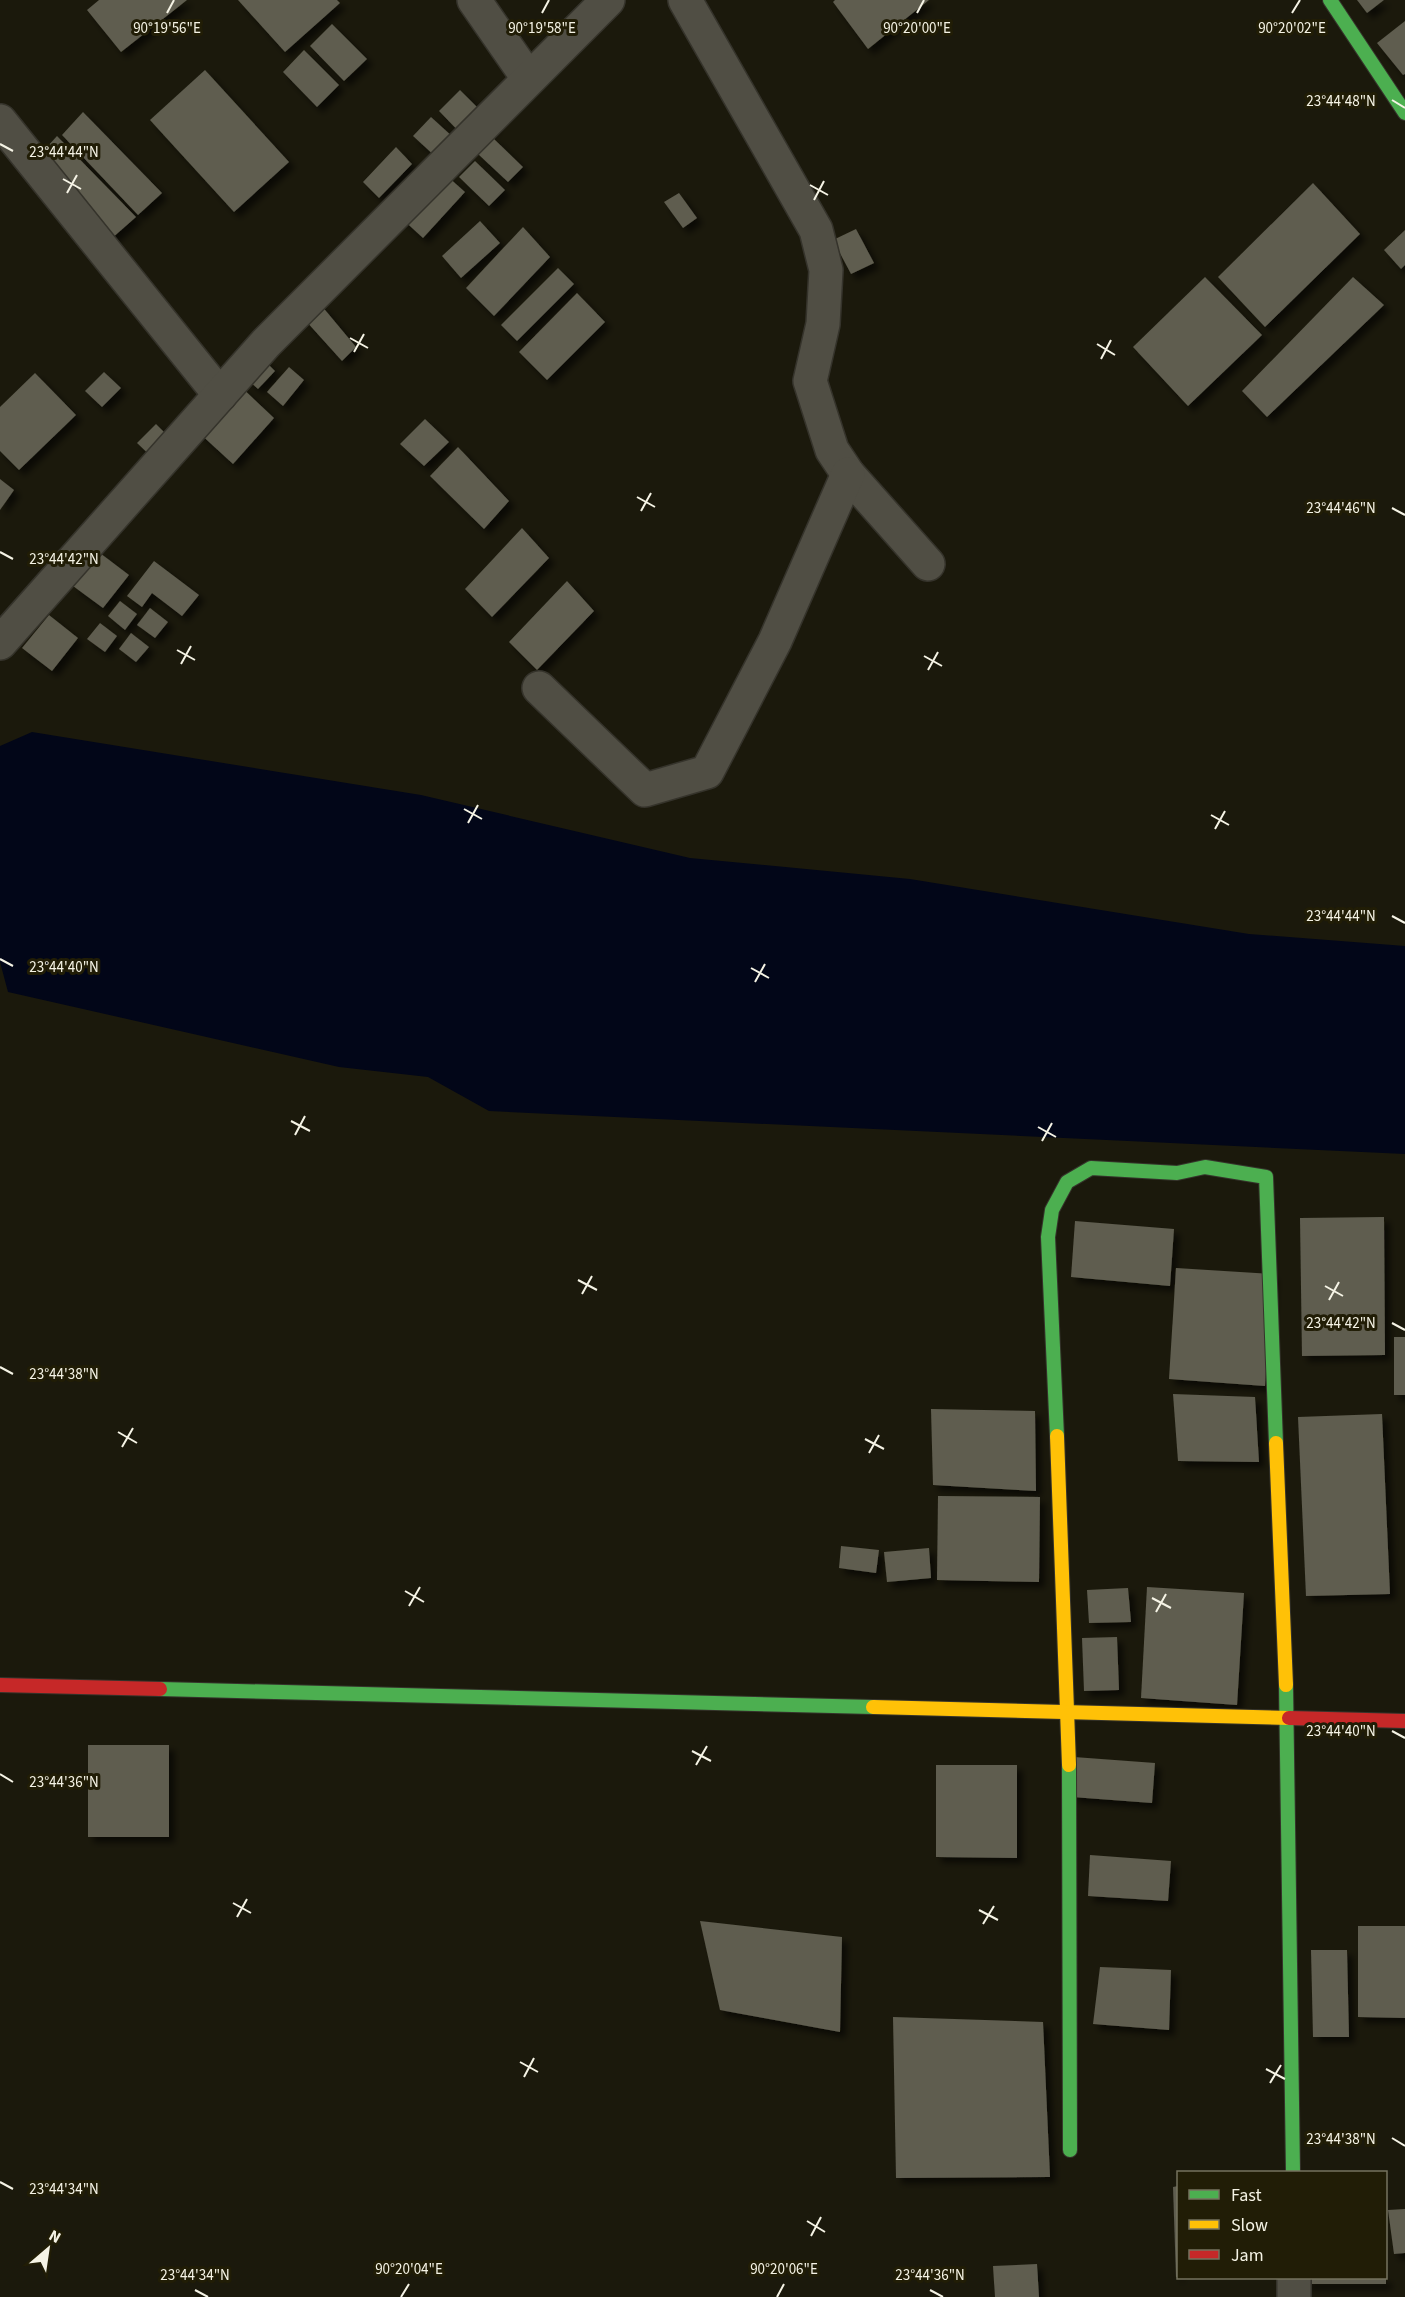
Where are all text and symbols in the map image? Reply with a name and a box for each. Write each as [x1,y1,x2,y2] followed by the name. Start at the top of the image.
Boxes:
[133,18,201,39] text: 90°19'56"E
[508,18,576,39] text: 90°19'58"E
[883,18,951,39] text: 90°20'00"E
[1258,18,1326,39] text: 90°20'02"E
[1306,91,1376,112] text: 23°44'48"N
[29,142,99,163] text: 23°44'44"N
[1306,498,1376,519] text: 23°44'46"N
[29,549,99,570] text: 23°44'42"N
[1306,906,1376,927] text: 23°44'44"N
[29,957,99,978] text: 23°44'40"N
[1306,1313,1376,1334] text: 23°44'42"N
[29,1364,99,1385] text: 23°44'38"N
[1306,1721,1376,1742] text: 23°44'40"N
[29,1772,99,1793] text: 23°44'36"N
[1306,2129,1376,2150] text: 23°44'38"N
[1177,2171,1387,2279] legend
[29,2179,99,2200] text: 23°44'34"N
[1231,2183,1262,2208] text: Fast
[1231,2213,1268,2238] text: Slow
[18,2219,78,2279] north arrow
[45,2225,65,2249] text: N
[1231,2243,1264,2268] text: Jam
[375,2259,443,2280] text: 90°20'04"E
[750,2259,818,2280] text: 90°20'06"E
[160,2265,230,2286] text: 23°44'34"N
[895,2265,965,2286] text: 23°44'36"N

